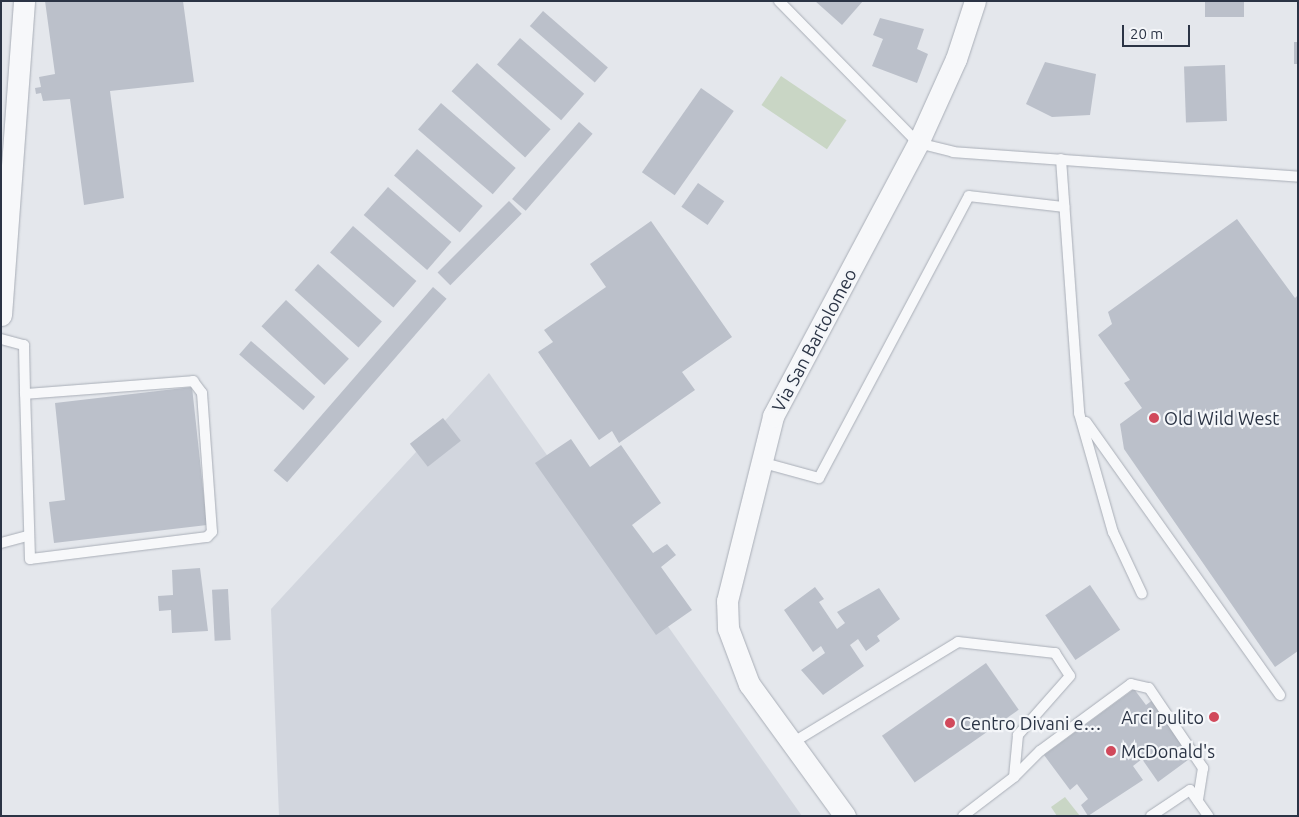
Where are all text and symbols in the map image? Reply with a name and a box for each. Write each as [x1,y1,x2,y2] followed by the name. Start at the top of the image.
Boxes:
[1124,15,1192,47] scale bar
[1130,25,1163,42] text: 20 m
[767,265,861,415] street label: Via San Bartolomeo
[1164,407,1279,429] place label: Old Wild West
[1148,412,1160,424] marker: Old Wild West
[1121,706,1204,728] place label: Arci pulito
[1208,711,1220,723] marker: Arci pulito
[960,712,1101,734] place label: Centro Divani e…
[944,717,956,729] marker: Centro Divani e…
[1121,740,1215,762] place label: McDonald's
[1105,745,1117,757] marker: McDonald's

